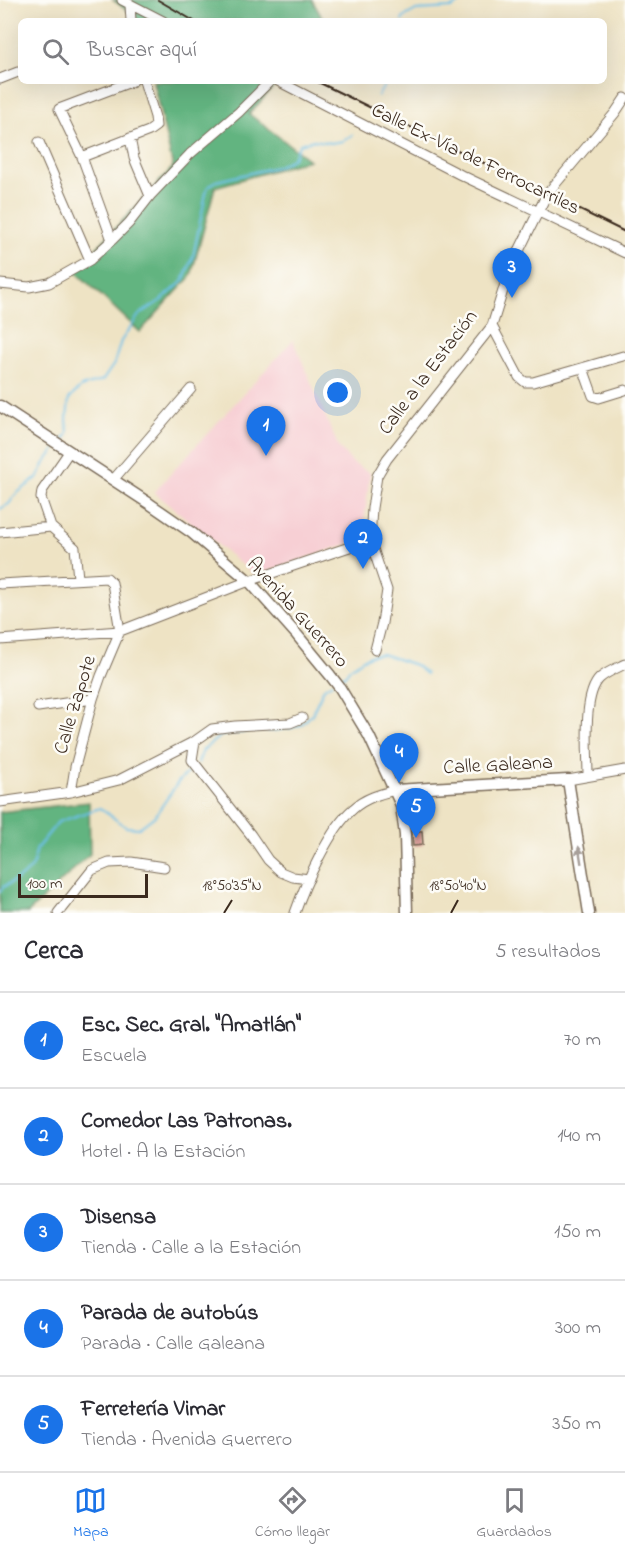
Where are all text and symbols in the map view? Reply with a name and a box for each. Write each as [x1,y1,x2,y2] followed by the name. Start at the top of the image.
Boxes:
[18,18,607,84] search box
[39,35,72,68] icon: search
[87,35,197,67] text: Buscar aquí
[366,97,584,223] street label: Calle Ex-Vía de Ferrocarriles
[492,248,532,298] pin: 3
[372,304,486,442] street label: Calle a la Estación
[323,378,352,407] your location
[246,406,286,456] pin: 1
[344,520,382,569] pin: 2
[239,551,355,675] street label: Avenida Guerrero
[47,652,105,758] street label: Calle Zapote
[380,734,418,783] pin: 4
[443,749,553,783] street label: Calle Galeana
[396,788,436,838] pin: 5
[575,846,584,865] one-way arrow
[18,871,148,899] scale bar
[27,872,62,896] text: 100 m
[202,875,262,897] text: 18°50'35"N
[429,875,487,897] text: 18°50'40"N
[24,933,84,971] text: Cerca
[495,938,601,967] text: 5 resultados
[81,1010,301,1042] text: Esc. Sec. Gral. "Amatlán"
[40,1026,47,1055] text: 1
[564,1026,601,1055] text: 70 m
[81,1042,147,1071] text: Escuela
[81,1106,292,1138] text: Comedor Las Patronas.
[39,1122,48,1151] text: 2
[557,1122,601,1151] text: 140 m
[81,1138,245,1167] text: Hotel · A la Estación
[81,1202,156,1234] text: Disensa
[39,1218,48,1247] text: 3
[554,1218,601,1247] text: 150 m
[81,1234,301,1263] text: Tienda · Calle a la Estación
[81,1298,258,1330] text: Parada de autobús
[39,1314,48,1343] text: 4
[555,1314,601,1343] text: 300 m
[81,1330,265,1359] text: Parada · Calle Galeana
[81,1394,225,1426] text: Ferretería Vimar
[38,1410,49,1439] text: 5
[552,1410,601,1439] text: 350 m
[81,1426,292,1455] text: Tienda · Avenida Guerrero
[73,1484,109,1544] tab: Mapa
[255,1484,330,1544] tab: Cómo llegar
[476,1484,552,1544] tab: Guardados

